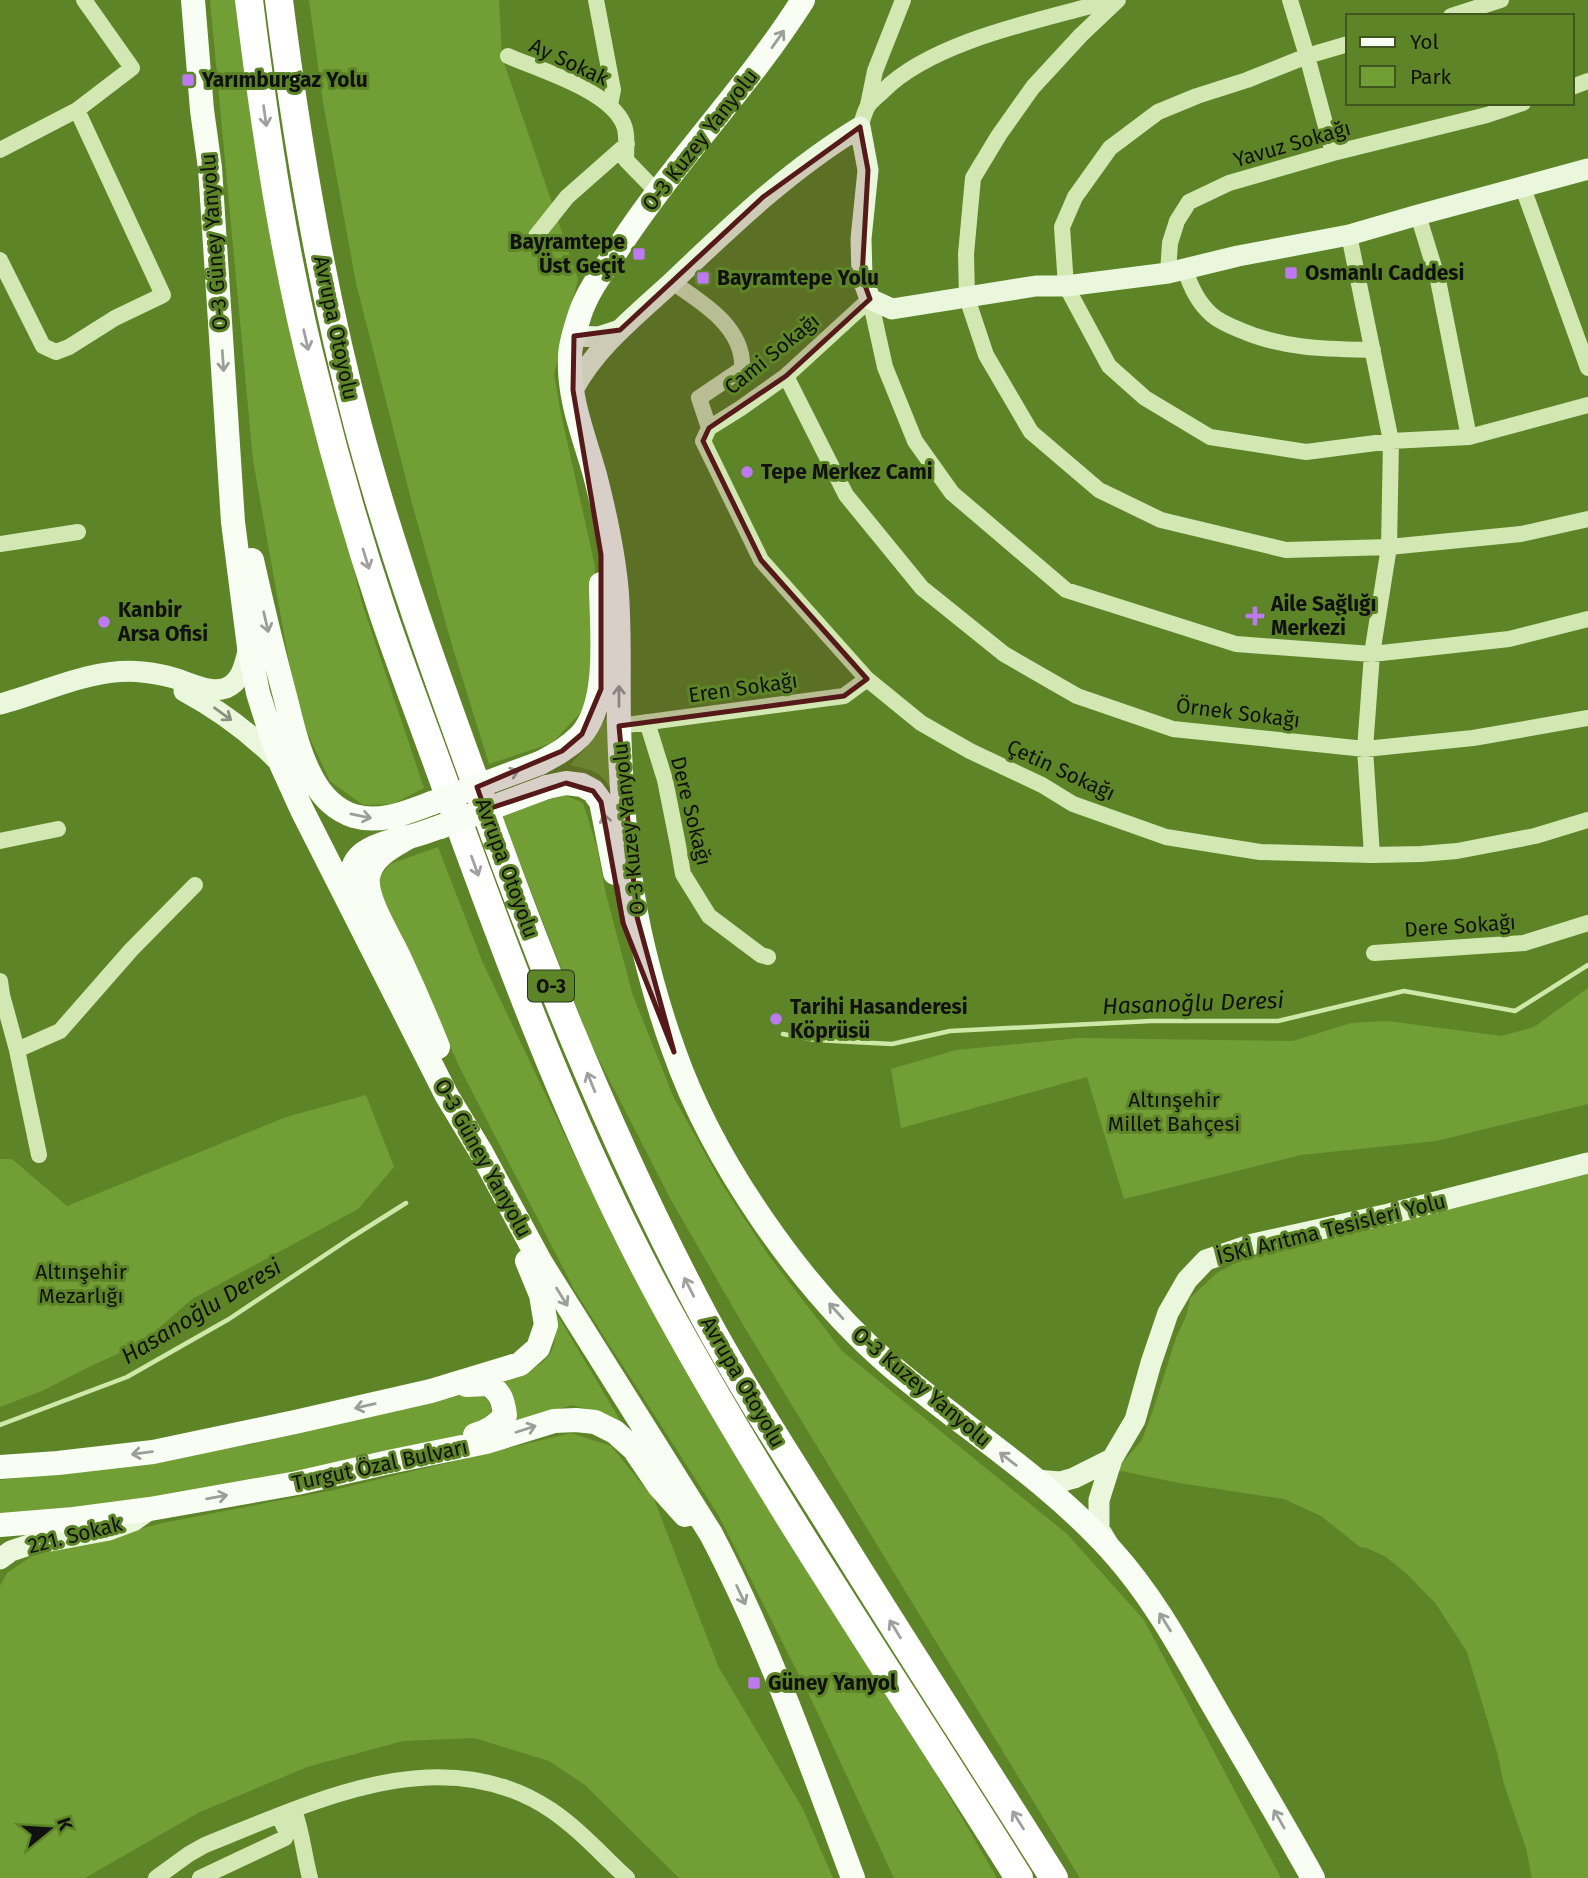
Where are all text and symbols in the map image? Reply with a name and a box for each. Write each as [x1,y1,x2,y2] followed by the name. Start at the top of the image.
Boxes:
[1346,14,1574,105] legend
[1410,29,1439,55] text: Yol
[771,30,785,49] one-way arrow
[525,32,613,92] street label: Ay Sokak
[637,64,763,216] street label: O-3 Kuzey Yanyolu
[1410,64,1452,90] text: Park
[201,67,368,93] place label: Yarımburgaz Yolu
[180,72,196,88] marker: Yarımburgaz Yolu
[258,104,271,127] one-way arrow
[1231,115,1353,173] street label: Yavuz Sokağı
[195,153,233,331] street label: O-3 Güney Yanyolu
[510,229,626,279] place label: Bayramtepe Üst Geçit
[631,246,647,262] marker: Bayramtepe Üst Geçit
[308,253,364,403] street label: Avrupa Otoyolu
[1305,260,1464,286] place label: Osmanlı Caddesi
[717,265,879,291] place label: Bayramtepe Yolu
[1283,265,1299,281] marker: Osmanlı Caddesi
[695,270,711,286] marker: Bayramtepe Yolu
[719,308,825,400] street label: Cami Sokağı
[300,328,313,351] one-way arrow
[216,349,229,372] one-way arrow
[761,459,933,485] place label: Tepe Merkez Cami
[739,464,755,480] marker: Tepe Merkez Cami
[361,548,374,570] one-way arrow
[1270,591,1377,641] place label: Aile Sağlığı Merkezi
[117,597,208,647] place label: Kanbir Arsa Ofisi
[1245,606,1265,626] marker: Aile Sağlığı Merkezi
[260,610,273,633] one-way arrow
[96,614,112,630] marker: Kanbir Arsa Ofisi
[687,667,799,709] street label: Eren Sokağı
[612,685,626,708] one-way arrow
[1174,692,1302,734] street label: Örnek Sokağı
[213,707,232,722] one-way arrow
[1003,734,1119,806] street label: Çetin Sokağı
[607,742,651,916] street label: O-3 Kuzey Yanyolu
[665,754,717,868] street label: Dere Sokağı
[498,767,520,780] one-way arrow
[470,795,544,941] street label: Avrupa Otoyolu
[349,811,371,824] one-way arrow
[599,813,612,836] one-way arrow
[470,855,482,877] one-way arrow
[1403,909,1517,943] street label: Dere Sokağı
[528,970,574,1002] road number: O-3
[1102,986,1285,1020] water label: Hasanoğlu Deresi
[790,994,968,1044] place label: Tarihi Hasanderesi Köprüsü
[768,1011,784,1027] marker: Tarihi Hasanderesi Köprüsü
[584,1072,597,1093] one-way arrow
[429,1074,537,1242] street label: O-3 Güney Yanyolu
[1108,1087,1240,1137] park label: Altınşehir Millet Bahçesi
[1214,1188,1448,1270] street label: İSKİ Arıtma Tesisleri Yolu
[116,1252,287,1370] water label: Hasanoğlu Deresi
[35,1259,127,1309] park label: Altınşehir Mezarlığı
[682,1277,696,1298] one-way arrow
[556,1286,570,1306] one-way arrow
[828,1302,844,1320] one-way arrow
[695,1312,791,1452] street label: Avrupa Otoyolu
[847,1321,997,1453] street label: O-3 Kuzey Yanyolu
[354,1399,377,1413] one-way arrow
[515,1422,537,1435] one-way arrow
[290,1434,470,1496] street label: Turgut Özal Bulvarı
[131,1447,154,1460] one-way arrow
[1000,1452,1018,1467] one-way arrow
[205,1490,228,1503] one-way arrow
[25,1511,125,1559] street label: 221. Sokak
[735,1584,748,1606] one-way arrow
[1157,1613,1171,1633] one-way arrow
[888,1619,902,1639] one-way arrow
[768,1670,897,1696] place label: Güney Yanyol
[746,1675,762,1691] marker: Güney Yanyol
[14,1794,84,1864] north arrow
[1272,1809,1286,1829] one-way arrow
[1010,1811,1024,1831] one-way arrow
[52,1815,78,1834] text: K

